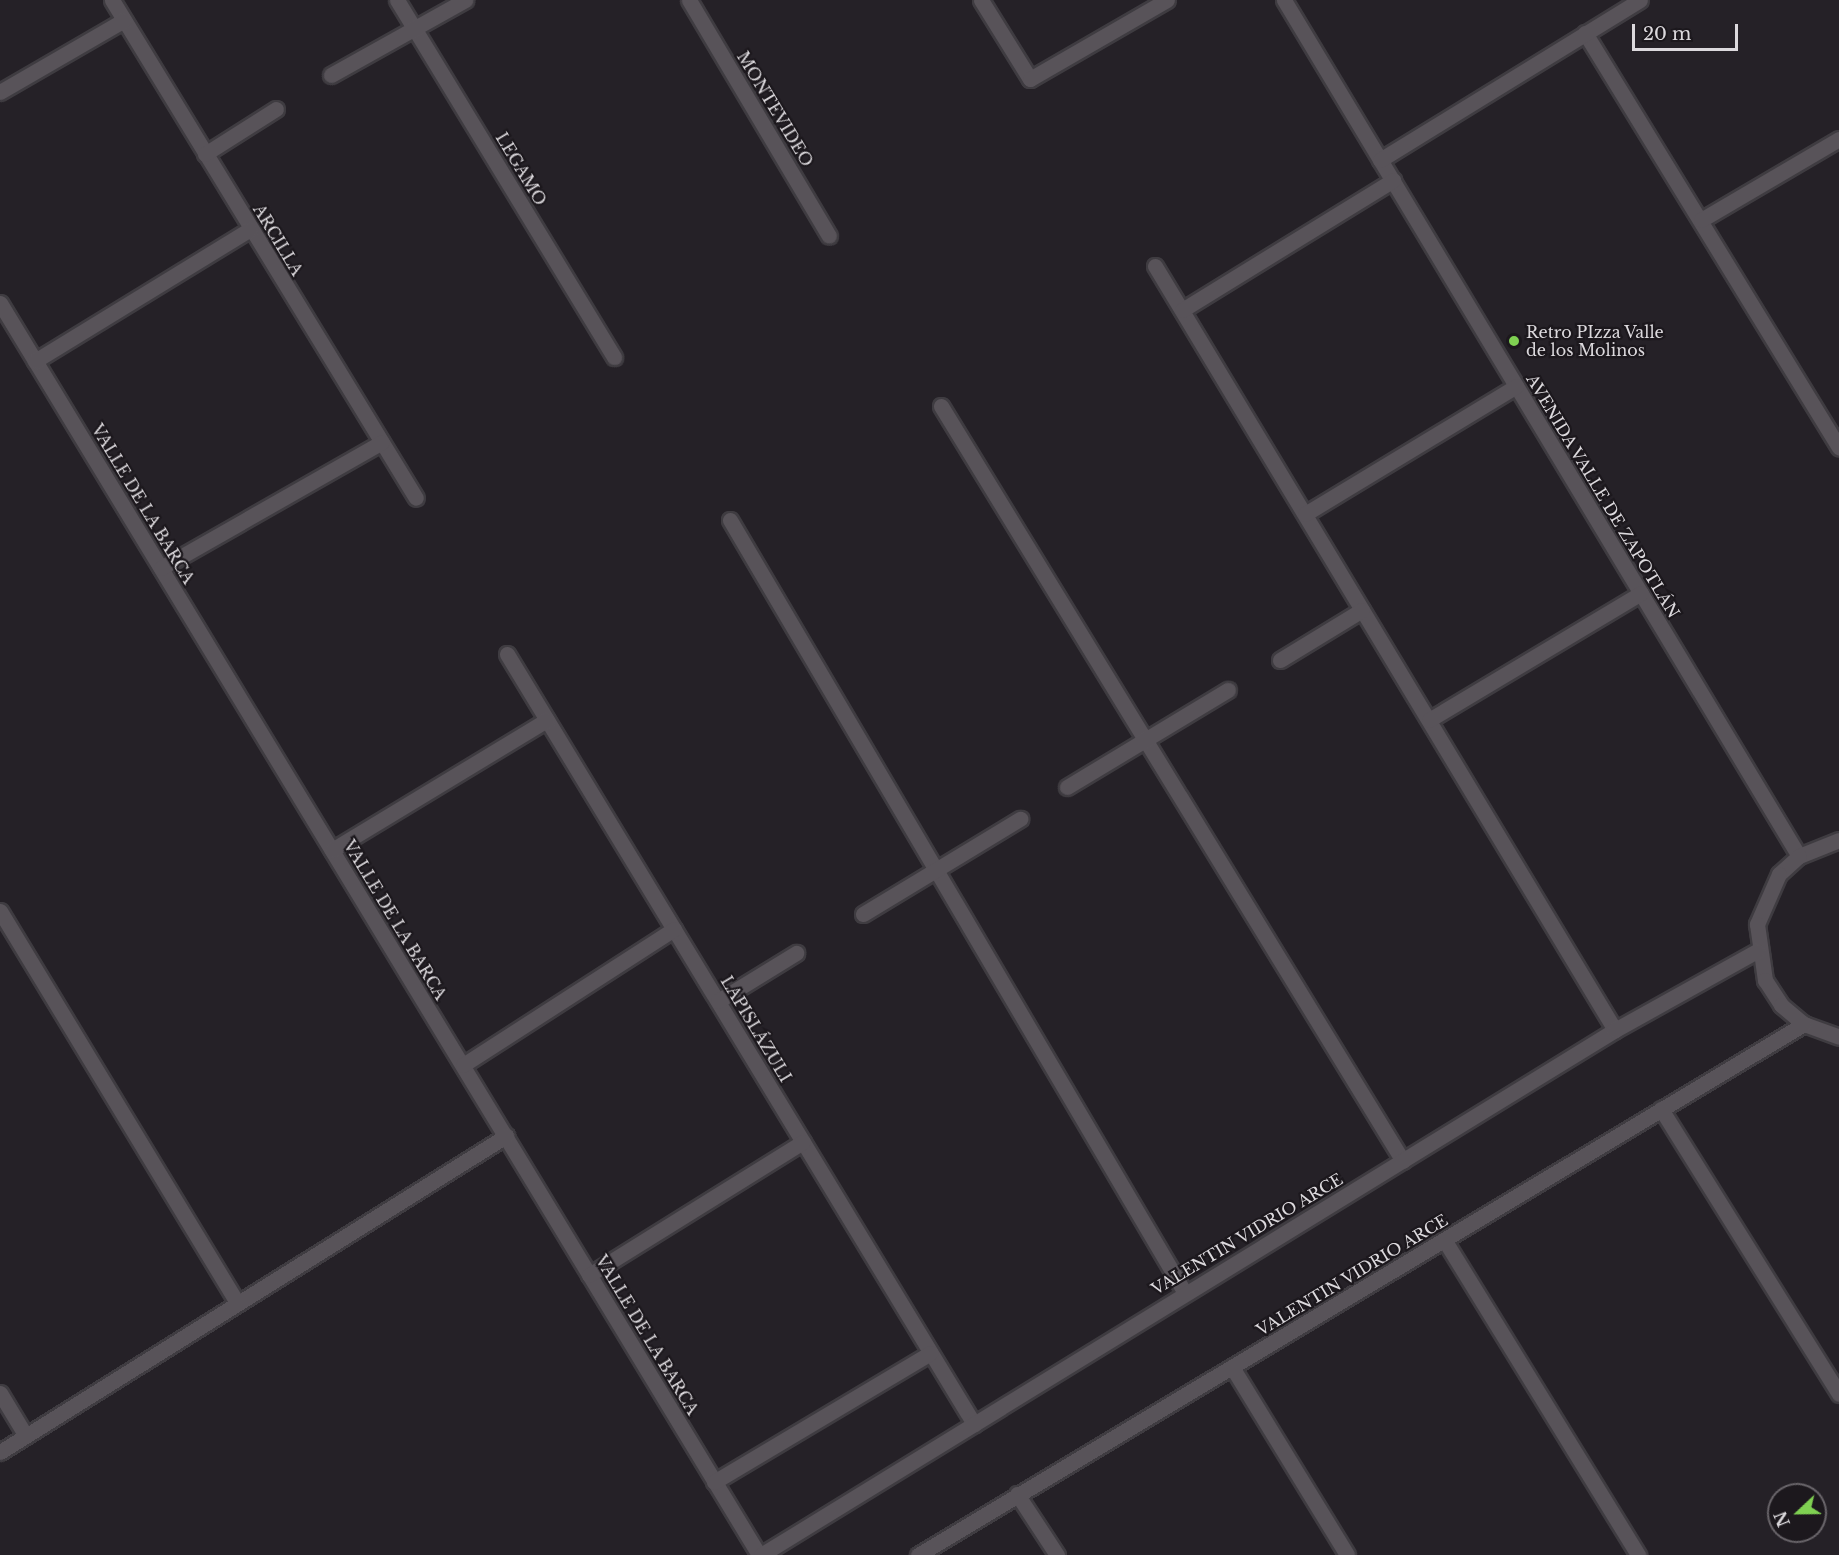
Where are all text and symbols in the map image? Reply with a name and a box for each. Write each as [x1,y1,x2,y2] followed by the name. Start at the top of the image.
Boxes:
[1635,12,1742,50] scale bar
[1643,23,1691,45] text: 20 m
[733,48,817,170] street label: MONTEVIDEO
[492,129,550,209] street label: LEGAMO
[249,201,307,279] street label: ARCILLA
[1526,322,1665,360] place label: Retro PIzza Valle de los Molinos
[1507,334,1521,348] marker: Retro PIzza Valle de los Molinos
[1522,370,1684,622] street label: AVENIDA VALLE DE ZAPOTLÁN
[87,420,199,588] street label: VALLE DE LA BARCA
[339,836,451,1004] street label: VALLE DE LA BARCA
[717,973,795,1085] street label: LAPISLÁZULI
[1147,1169,1347,1299] street label: VALENTIN VIDRIO ARCE
[1252,1210,1452,1340] street label: VALENTIN VIDRIO ARCE
[591,1251,703,1419] street label: VALLE DE LA BARCA
[1767,1483,1827,1543] north arrow
[1770,1508,1794,1530] text: N

